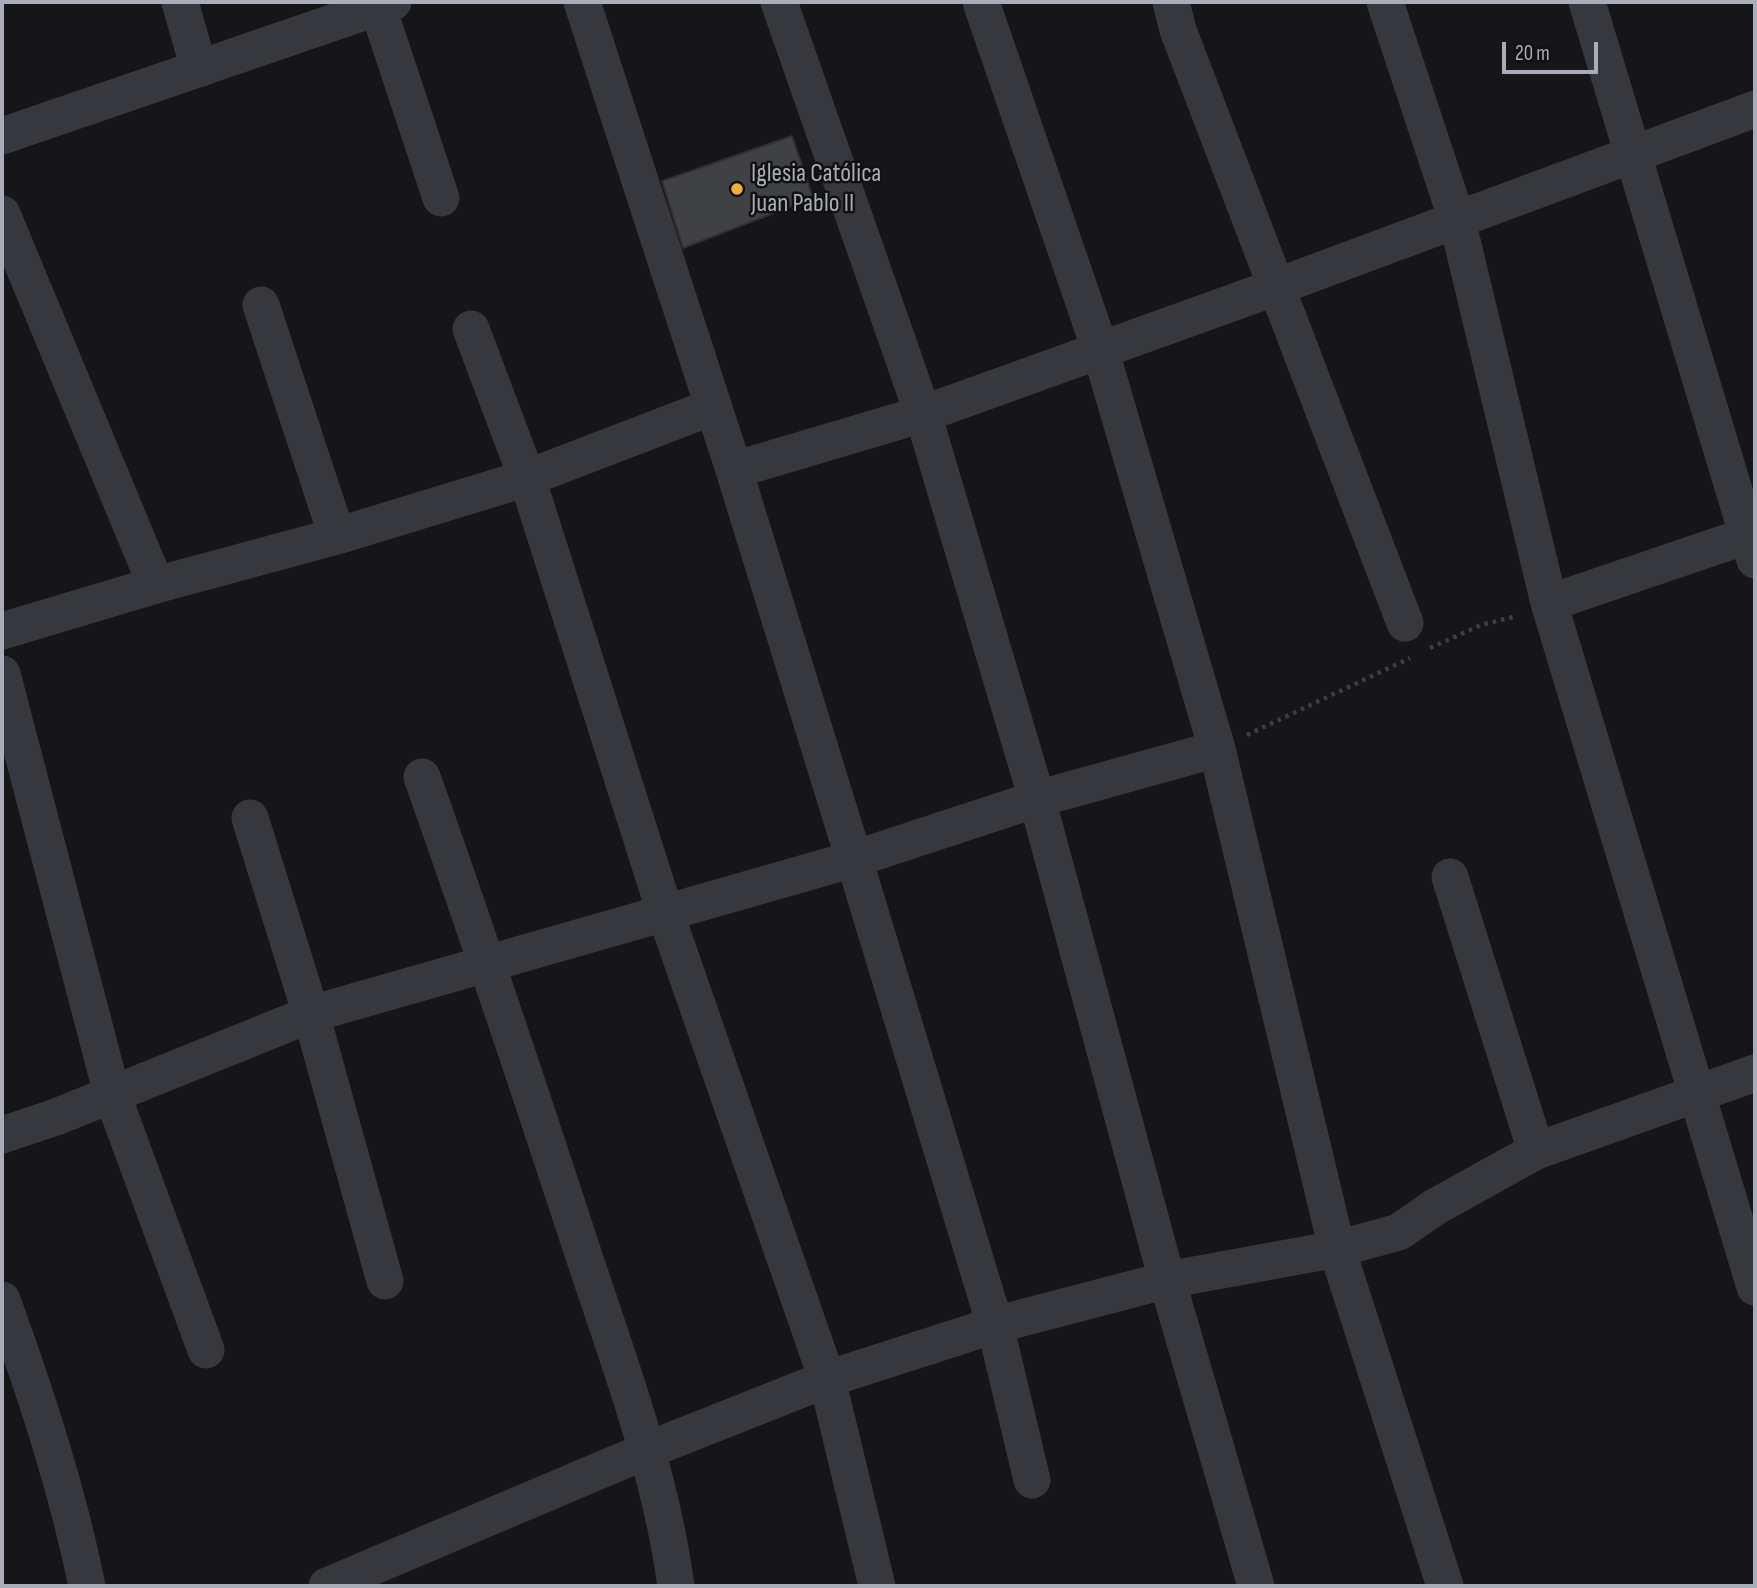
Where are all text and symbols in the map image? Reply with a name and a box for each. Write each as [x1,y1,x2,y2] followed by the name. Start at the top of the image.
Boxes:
[1505,28,1601,72] scale bar
[1515,41,1550,66] text: 20 m
[751,158,881,220] place label: Iglesia Católica Juan Pablo II
[729,181,745,197] marker: Iglesia Católica Juan Pablo II

